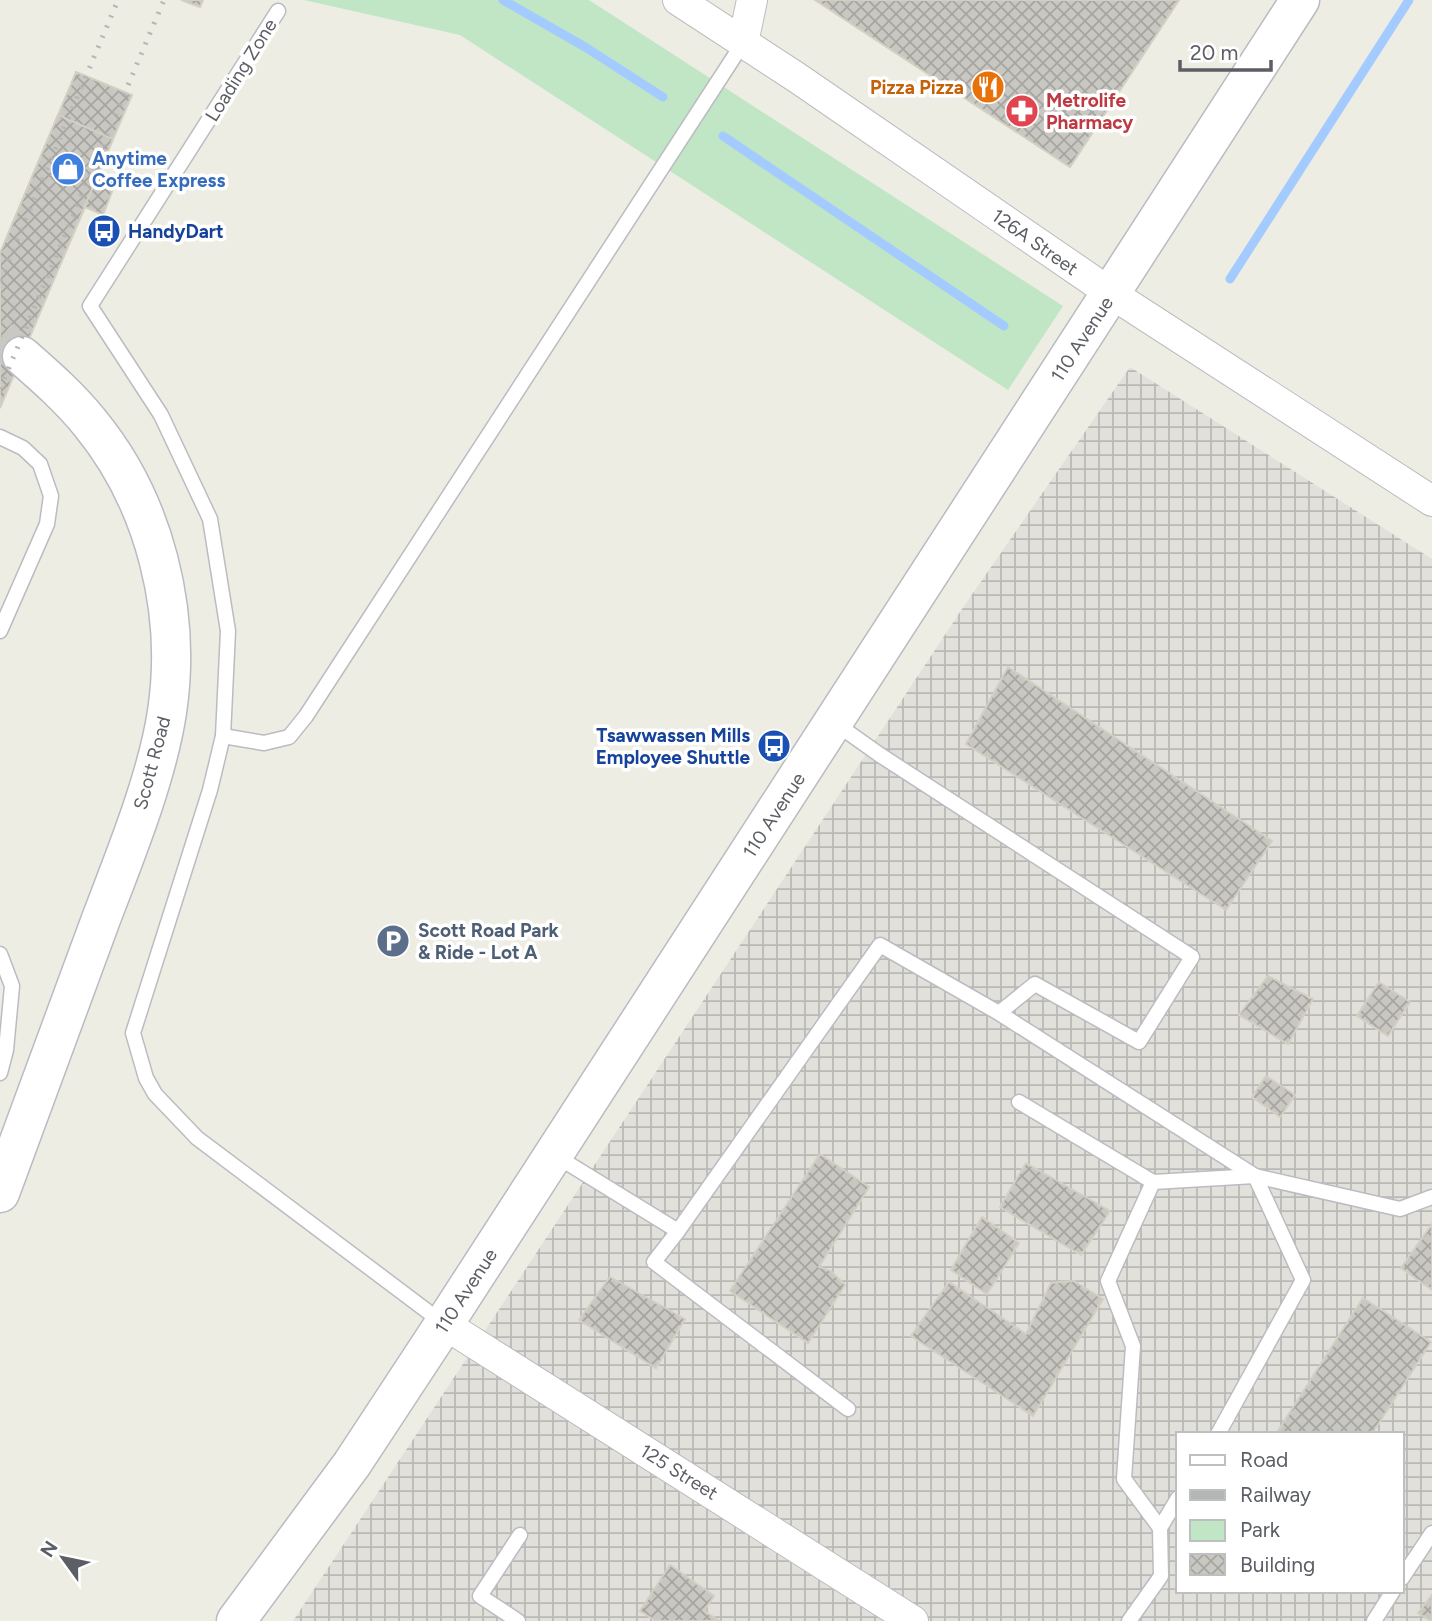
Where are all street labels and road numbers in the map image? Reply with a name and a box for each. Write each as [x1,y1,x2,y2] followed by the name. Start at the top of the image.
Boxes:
[200,14,282,126] street label: Loading Zone
[987,204,1083,280] street label: 126A Street
[1046,292,1118,386] street label: 110 Avenue
[128,714,176,812] street label: Scott Road
[738,768,810,862] street label: 110 Avenue
[430,1244,502,1338] street label: 110 Avenue
[636,1439,722,1505] street label: 125 Street

